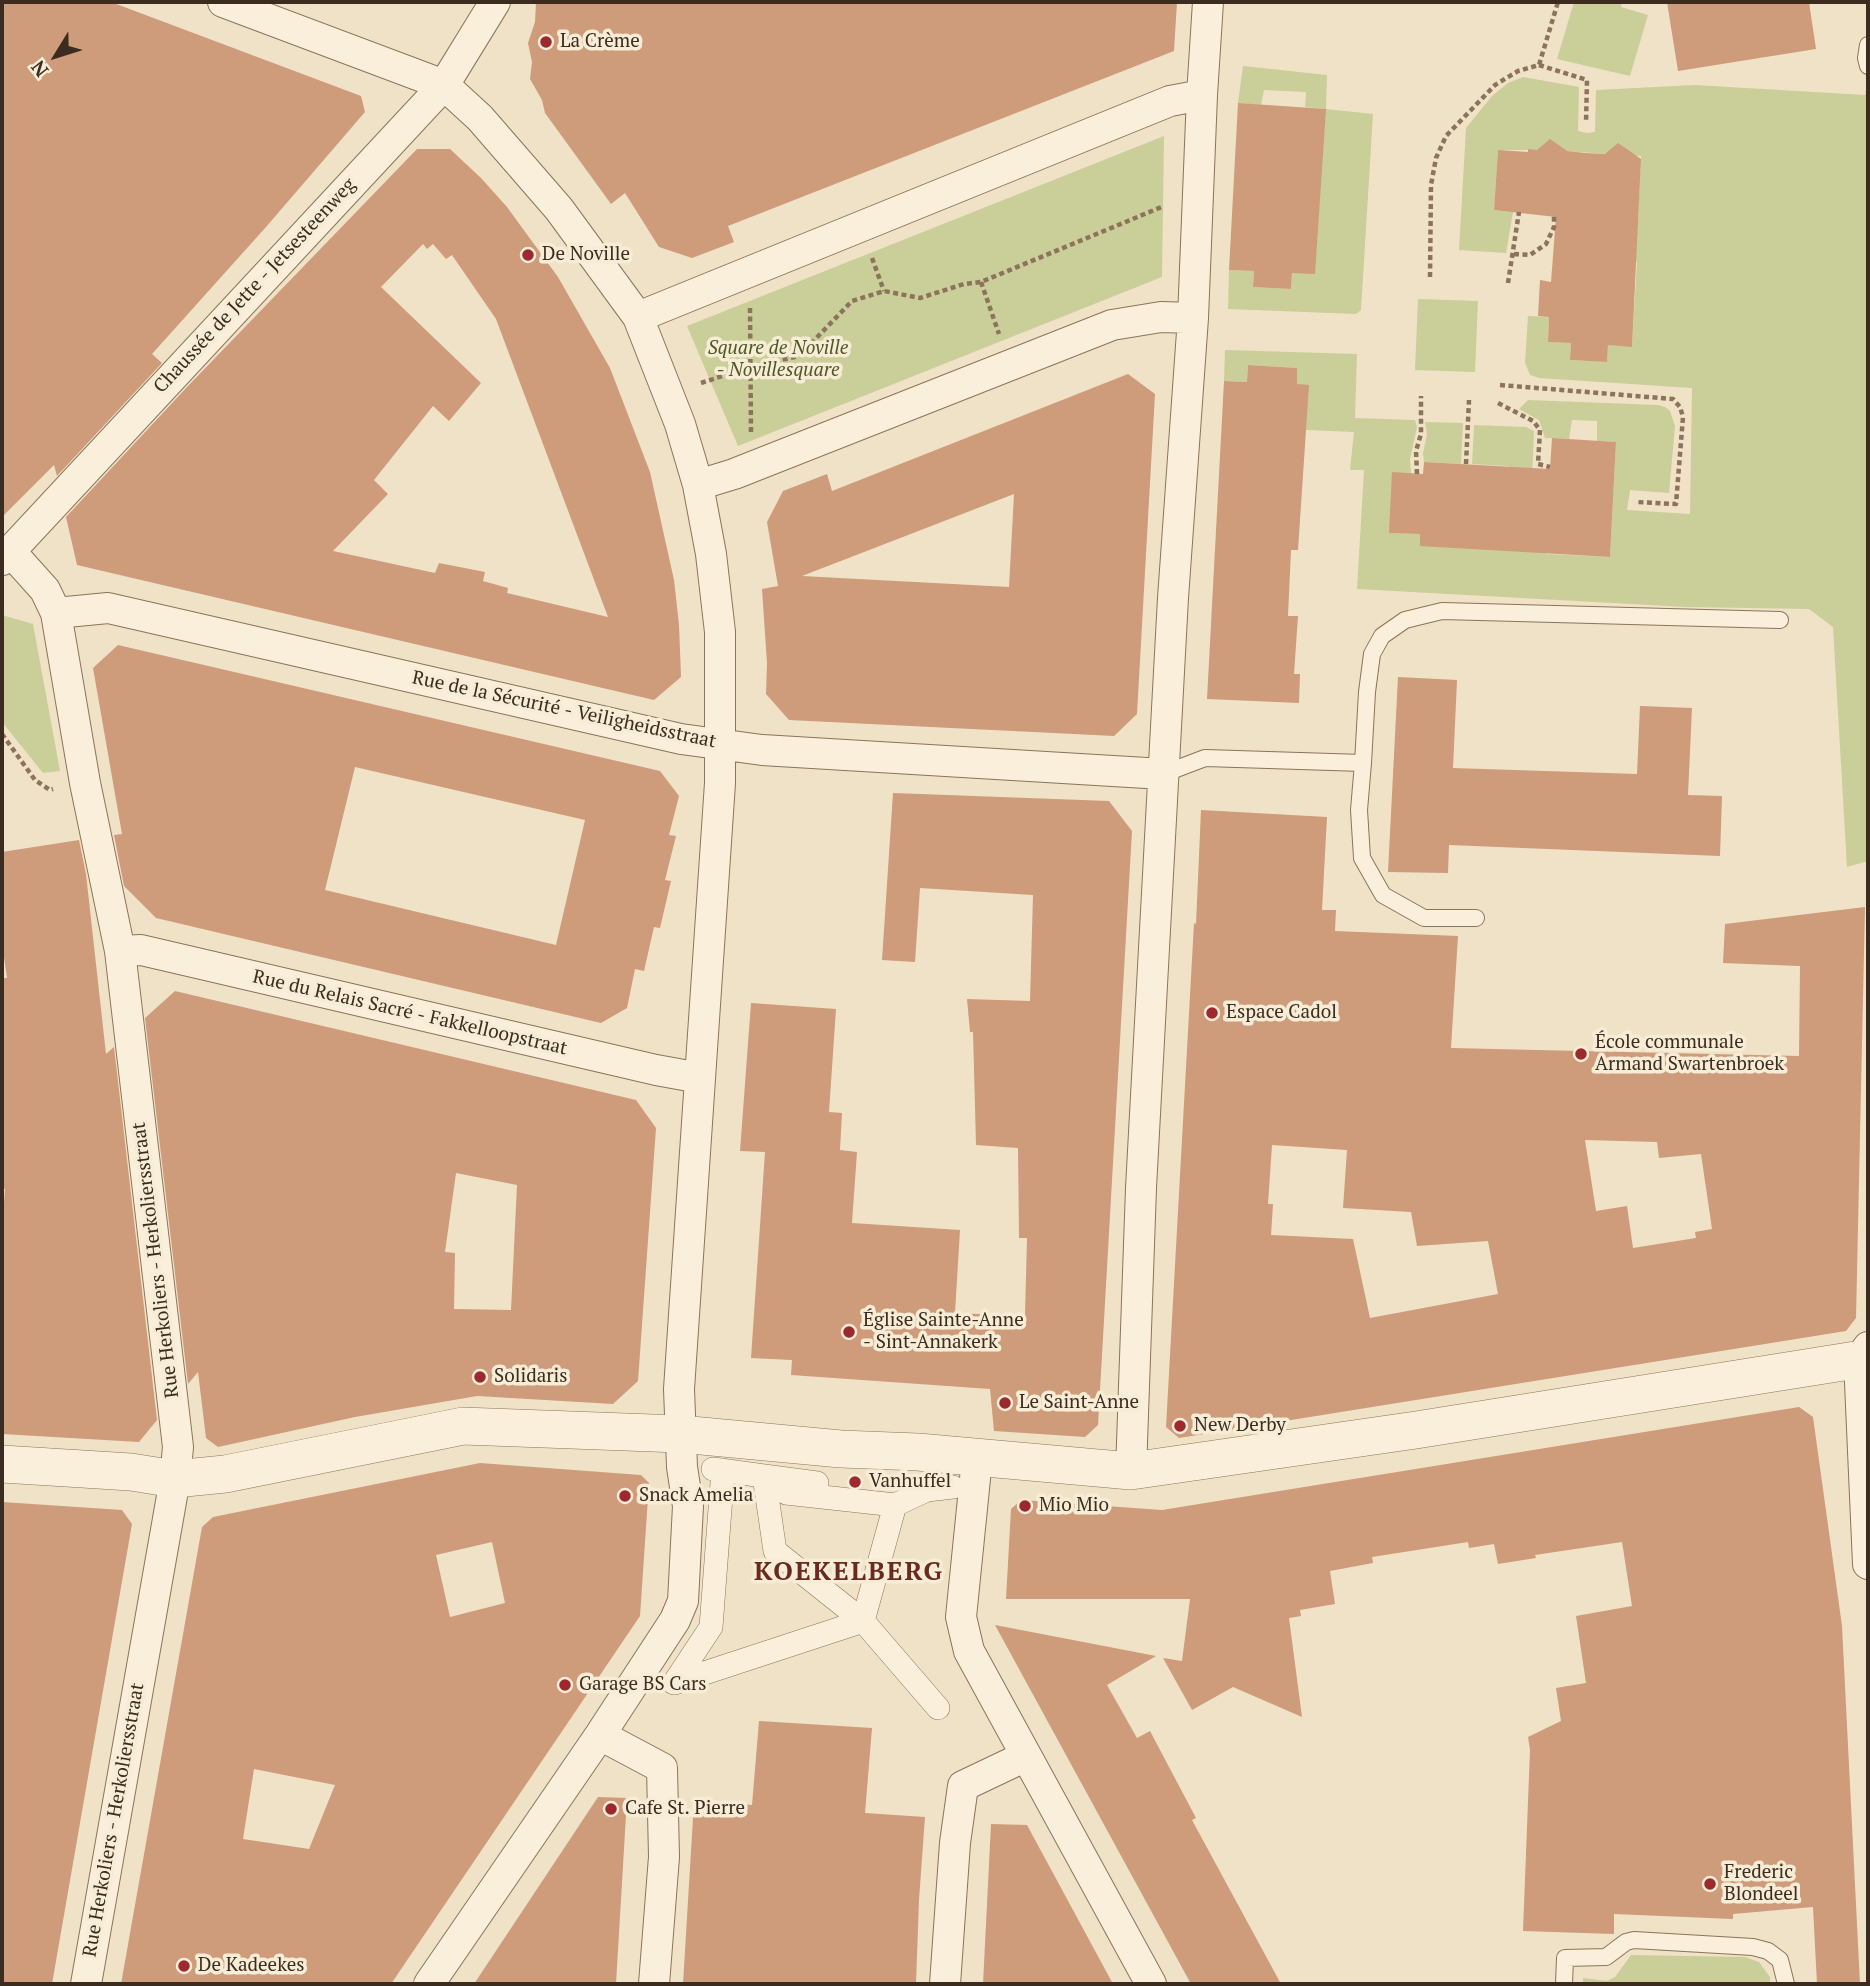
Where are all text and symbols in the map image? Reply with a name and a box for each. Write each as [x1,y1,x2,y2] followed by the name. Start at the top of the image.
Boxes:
[21,21,91,91] north arrow
[560,31,640,53] place label: La Crème
[538,34,554,50] marker: La Crème
[25,56,53,83] text: N
[149,174,361,398] street label: Chaussée de Jette - Jetsesteenweg
[542,244,630,266] place label: De Noville
[520,247,536,263] marker: De Noville
[708,338,848,382] park label: Square de Noville - Novillesquare
[410,667,718,753] street label: Rue de la Sécurité - Veiligheidsstraat
[251,966,569,1060] street label: Rue du Relais Sacré - Fakkelloopstraat
[1226,1002,1337,1024] place label: Espace Cadol
[1204,1005,1220,1021] marker: Espace Cadol
[1595,1032,1784,1076] place label: École communale Armand Swartenbroek
[1573,1046,1589,1062] marker: École communale Armand Swartenbroek
[128,1121,184,1399] street label: Rue Herkoliers - Herkoliersstraat
[863,1310,1024,1354] place label: Église Sainte-Anne - Sint-Annakerk
[841,1324,857,1340] marker: Église Sainte-Anne - Sint-Annakerk
[494,1366,568,1388] place label: Solidaris
[472,1369,488,1385] marker: Solidaris
[1019,1392,1139,1414] place label: Le Saint-Anne
[997,1395,1013,1411] marker: Le Saint-Anne
[1194,1415,1286,1437] place label: New Derby
[1172,1418,1188,1434] marker: New Derby
[869,1471,951,1493] place label: Vanhuffel
[847,1474,863,1490] marker: Vanhuffel
[639,1485,753,1507] place label: Snack Amelia
[617,1488,633,1504] marker: Snack Amelia
[1039,1495,1109,1517] place label: Mio Mio
[1017,1498,1033,1514] marker: Mio Mio
[755,1557,943,1589] district label: KOEKELBERG
[579,1674,707,1696] place label: Garage BS Cars
[557,1677,573,1693] marker: Garage BS Cars
[79,1681,149,1959] street label: Rue Herkoliers - Herkoliersstraat
[625,1798,745,1820] place label: Cafe St. Pierre
[603,1801,619,1817] marker: Cafe St. Pierre
[1724,1862,1799,1906] place label: Frederic Blondeel
[1702,1876,1718,1892] marker: Frederic Blondeel
[198,1955,305,1977] place label: De Kadeekes
[176,1958,192,1974] marker: De Kadeekes

